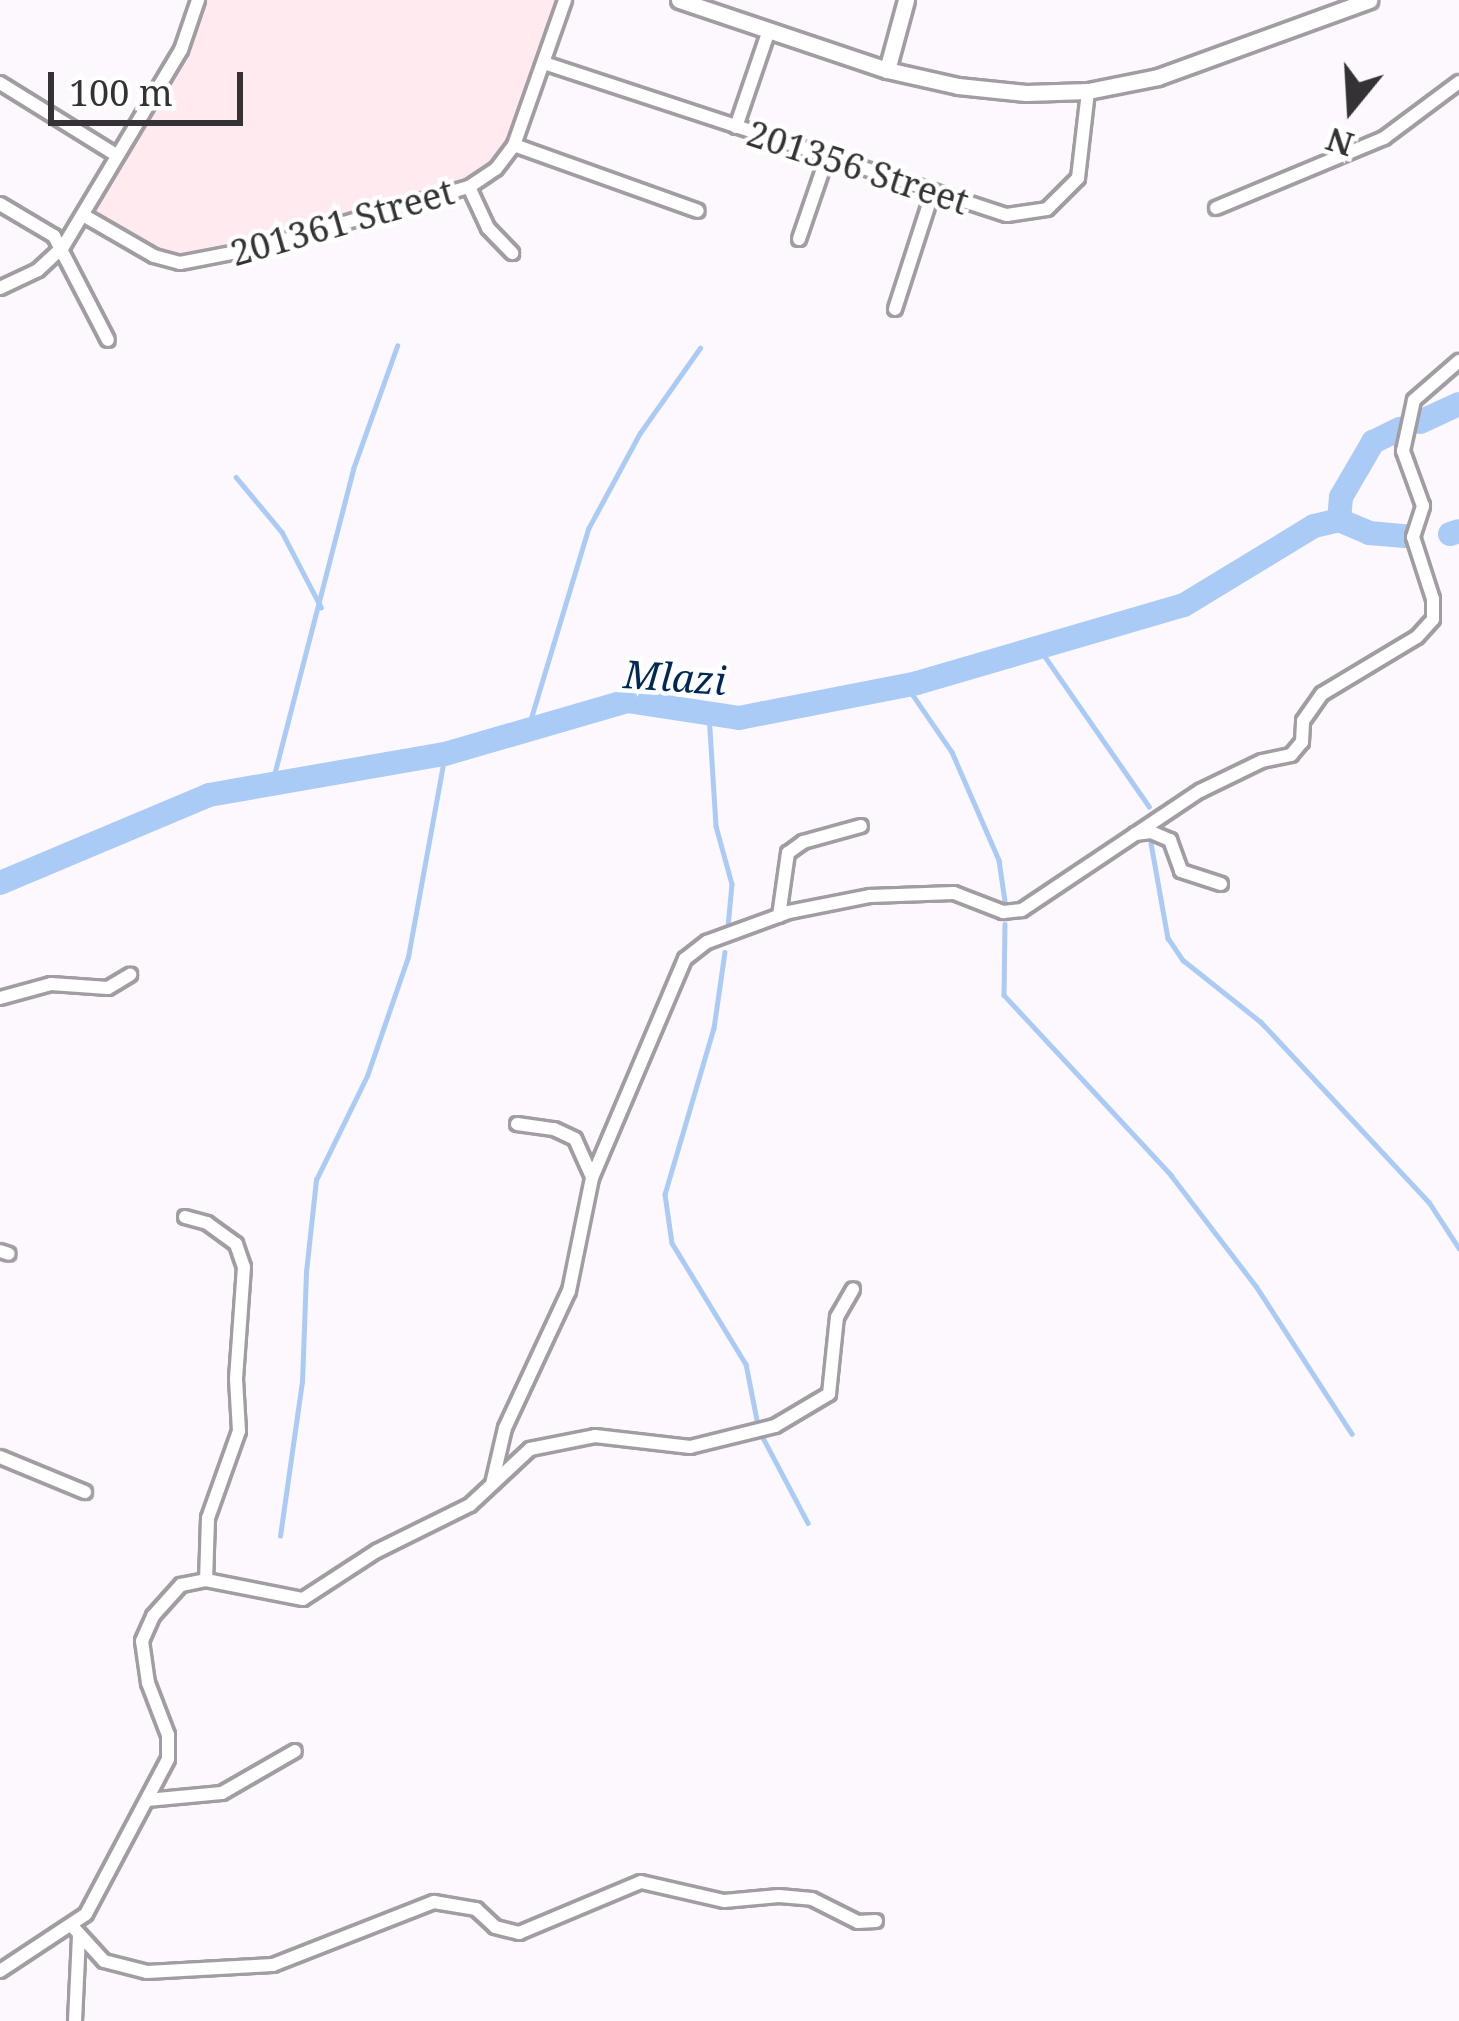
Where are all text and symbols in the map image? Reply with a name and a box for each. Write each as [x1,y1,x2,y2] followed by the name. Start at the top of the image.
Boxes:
[54,48,249,122] scale bar
[1291,48,1411,168] north arrow
[69,68,173,117] text: 100 m
[742,111,974,223] street label: 201356 Street
[1320,117,1359,168] text: N
[225,169,459,275] street label: 201361 Street
[622,650,728,704] water label: Mlazi

